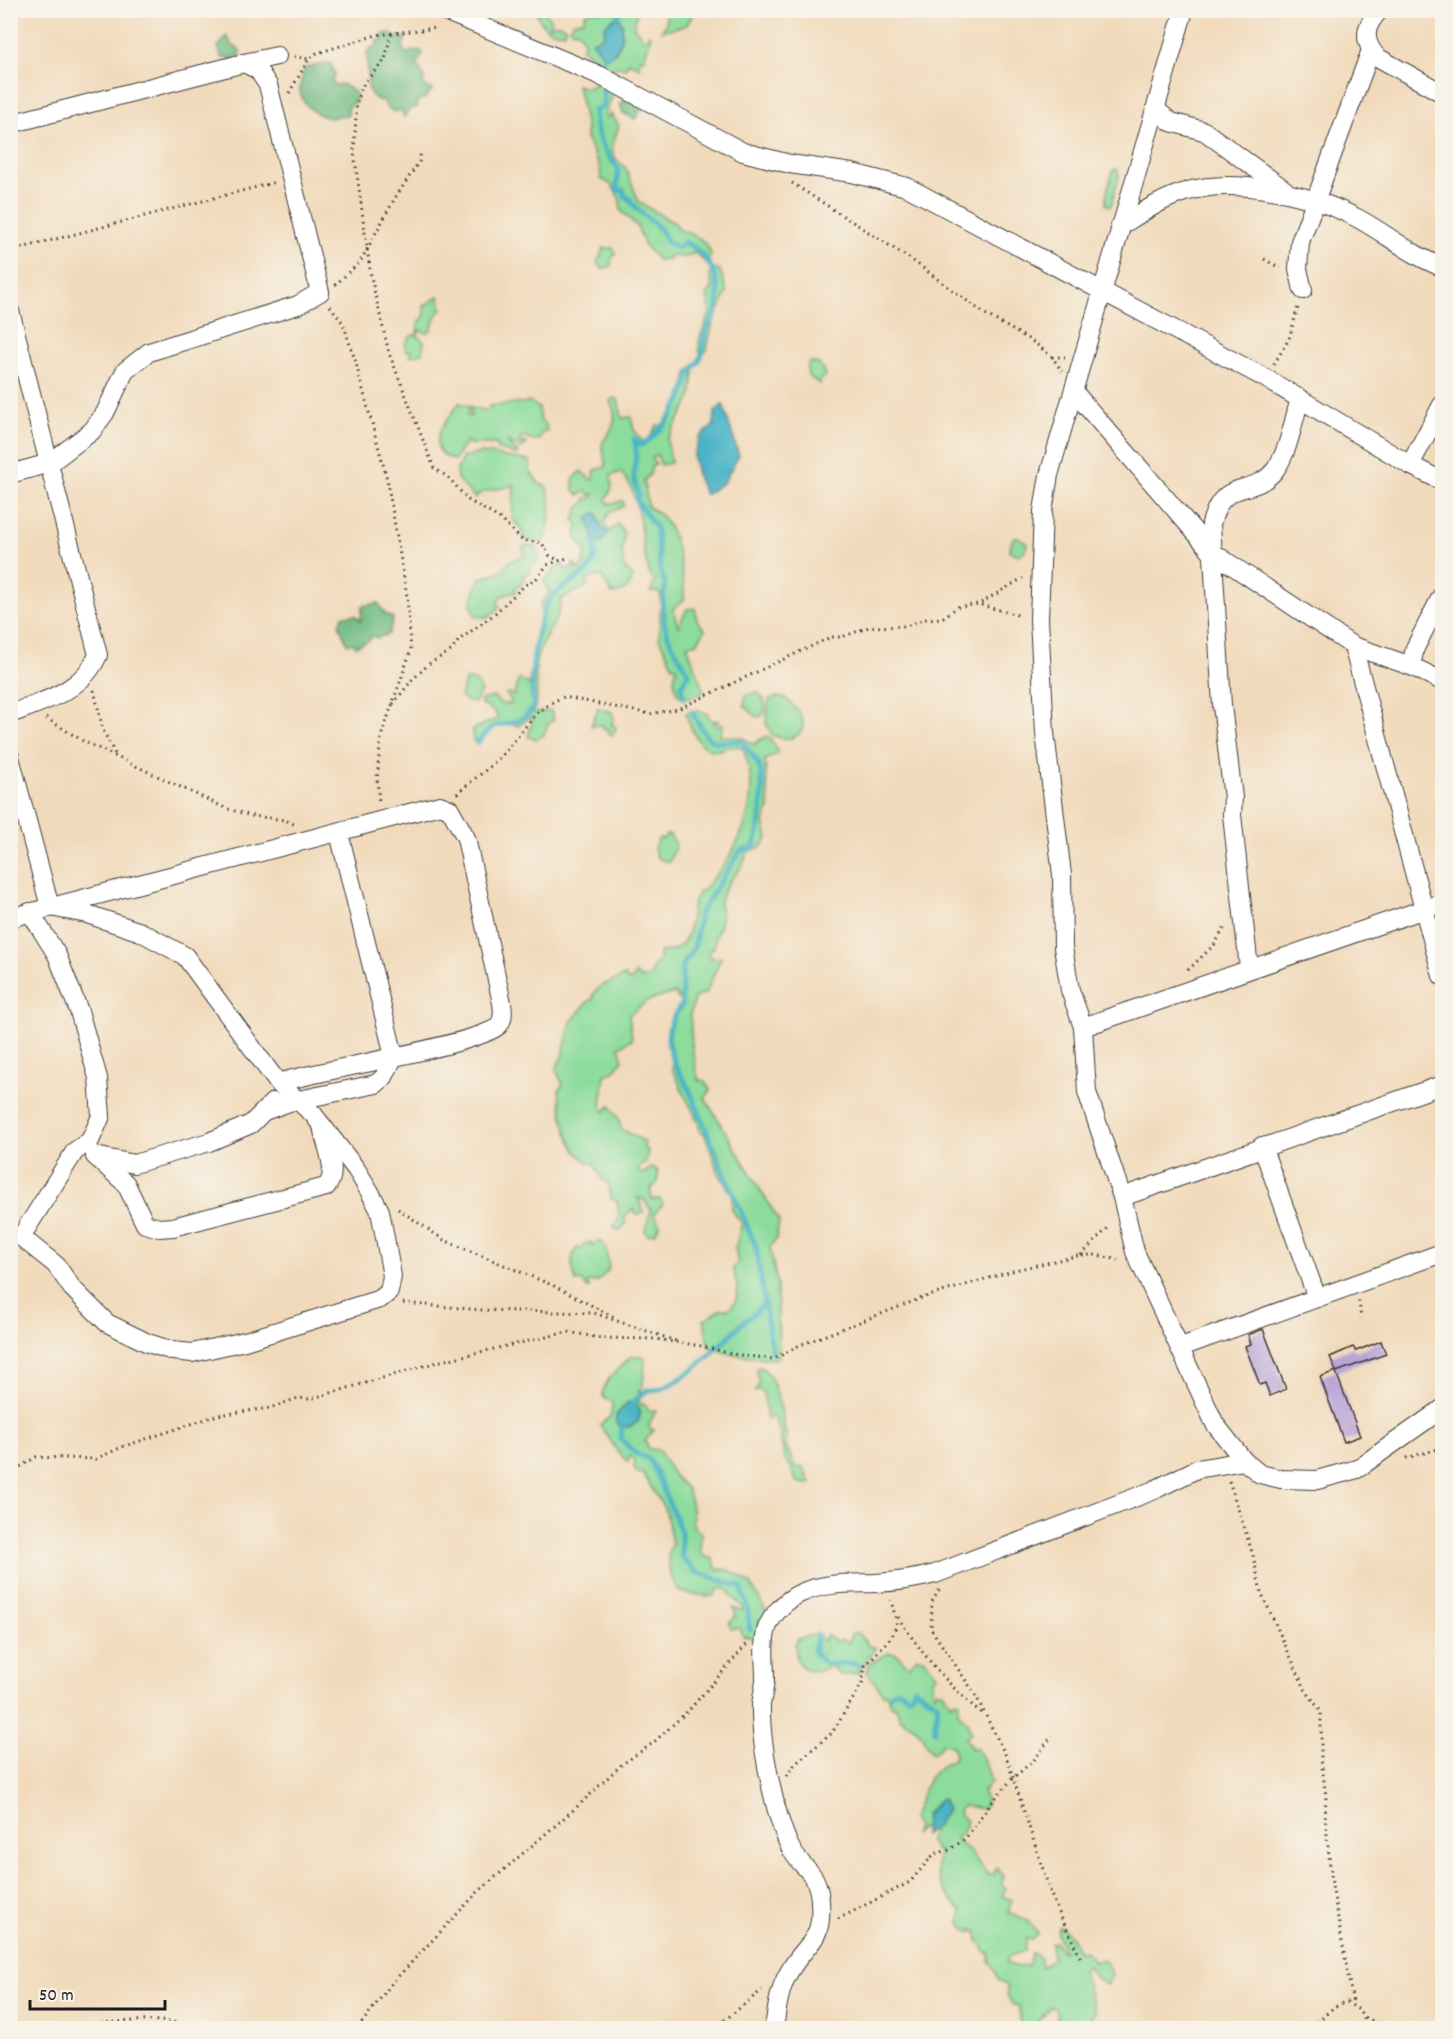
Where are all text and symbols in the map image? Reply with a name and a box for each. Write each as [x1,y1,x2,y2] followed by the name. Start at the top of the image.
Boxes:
[30,1973,165,2011] scale bar
[39,1984,74,2009] text: 50 m

